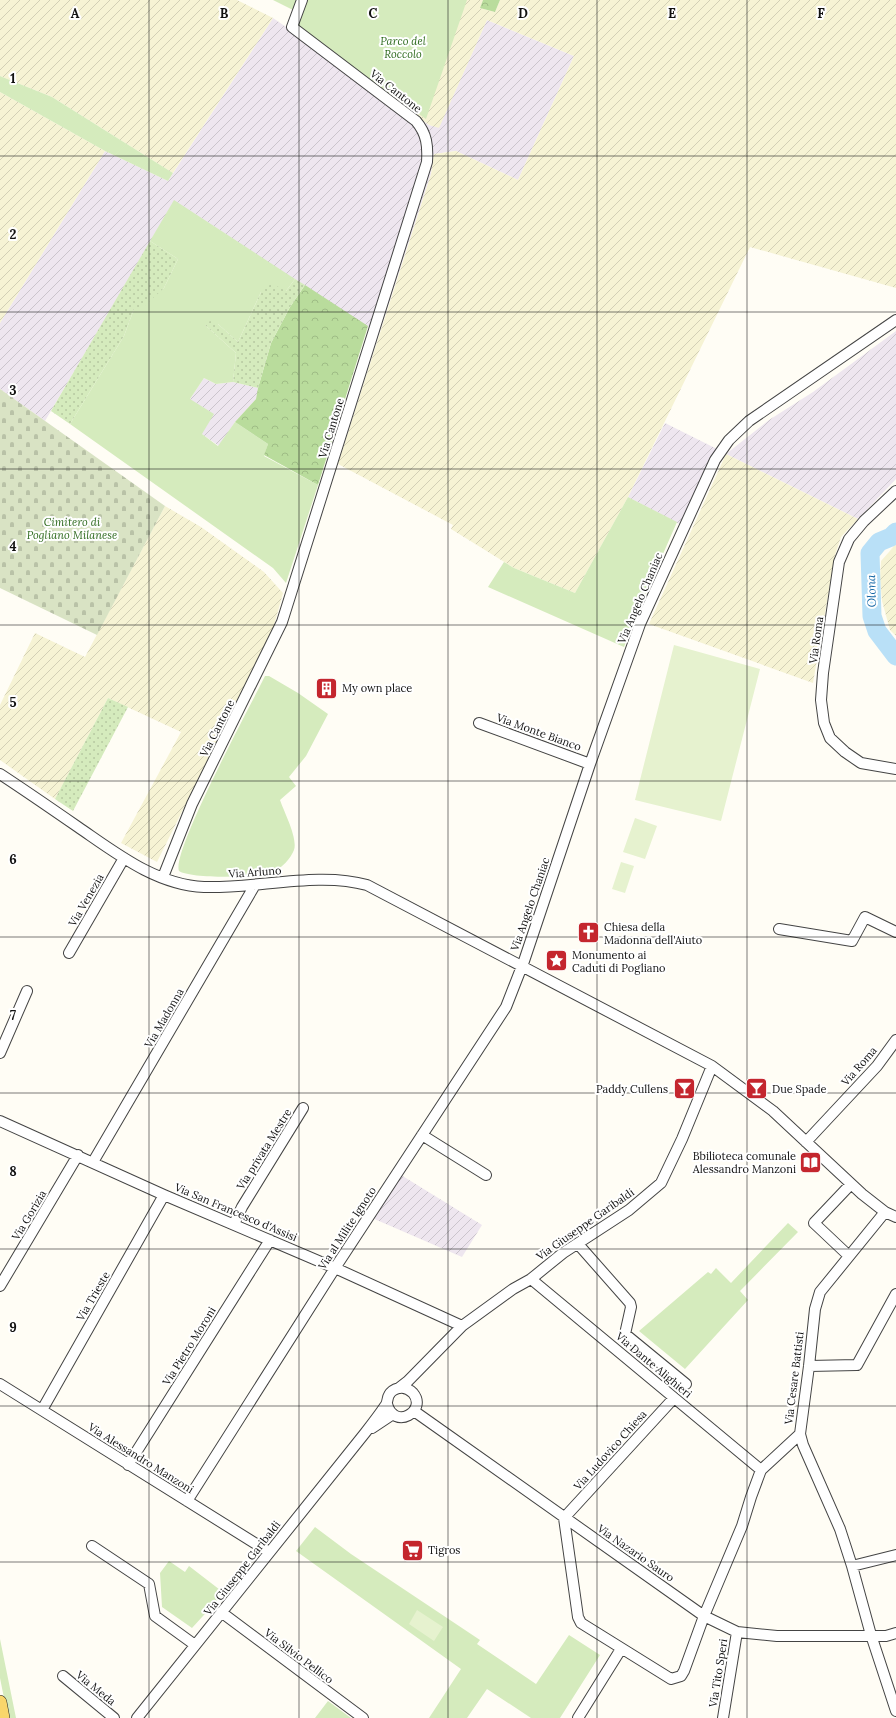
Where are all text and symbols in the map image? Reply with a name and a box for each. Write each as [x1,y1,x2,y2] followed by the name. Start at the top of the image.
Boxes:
[71,5,80,22] text: A
[220,5,229,22] text: B
[369,5,378,22] text: C
[518,5,528,22] text: D
[668,5,676,22] text: E
[817,5,825,22] text: F
[380,34,426,61] park label: Parco del Roccolo
[366,66,425,116] street label: Via Cantone
[10,70,16,87] text: 1
[10,226,17,243] text: 2
[9,382,17,399] text: 3
[315,396,347,461] street label: Via Cantone
[27,515,117,542] park label: Cimitero di Pogliano Milanese
[9,538,17,555] text: 4
[614,550,666,647] street label: Via Angelo Chaniac
[863,574,879,608] water label: Olona
[806,615,826,665] street label: Via Roma
[314,675,340,701] building icon: My own place
[342,681,412,695] place label: My own place
[9,694,17,711] text: 5
[196,697,237,760] street label: Via Cantone
[494,710,583,754] street label: Via Monte Bianco
[9,851,17,868] text: 6
[507,855,553,953] street label: Via Angelo Chaniac
[227,863,282,881] street label: Via Arluno
[65,871,107,930] street label: Via Venezia
[576,920,602,946] church icon: Chiesa della Madonna dell'Aiuto
[604,920,702,947] place label: Chiesa della Madonna dell'Aiuto
[544,948,570,974] place icon: Monumento ai Caduti di Pogliano
[572,948,666,975] place label: Monumento ai Caduti di Pogliano
[141,985,187,1051] street label: Via Madonna
[10,1007,16,1024] text: 7
[837,1043,880,1089] street label: Via Roma
[671,1076,697,1102] bar icon: Paddy Cullens
[743,1076,769,1102] bar icon: Due Spade
[596,1082,668,1096] place label: Paddy Cullens
[772,1082,827,1096] place label: Due Spade
[233,1106,295,1193] street label: Via privata Mestre
[692,1149,796,1176] place label: Bbilioteca comunale Alessandro Manzoni
[798,1149,824,1175] library icon: Bbilioteca comunale Alessandro Manzoni
[9,1163,17,1180] text: 8
[172,1179,299,1244] street label: Via San Francesco d'Assisi
[314,1184,379,1273] street label: Via al Milite Ignoto
[532,1185,637,1264] street label: Via Giuseppe Garibaldi
[8,1187,50,1243] street label: Via Gorizia
[73,1269,113,1324] street label: Via Trieste
[159,1304,219,1389] street label: Via Pietro Moroni
[9,1319,17,1336] text: 9
[612,1328,695,1401] street label: Via Dante Alighieri
[781,1331,807,1426] street label: Via Cesare Battisti
[570,1407,650,1493] street label: Via Ludovico Chiesa
[85,1419,196,1496] street label: Via Alessandro Manzoni
[200,1518,283,1619] street label: Via Giuseppe Garibaldi
[594,1521,677,1585] street label: Via Nazario Sauro
[399,1537,425,1563] supermarket icon: Tigros
[428,1543,460,1557] place label: Tigros
[261,1625,336,1686] street label: Via Silvio Pellico
[706,1638,730,1709] street label: Via Tito Speri
[73,1667,119,1708] street label: Via Meda

